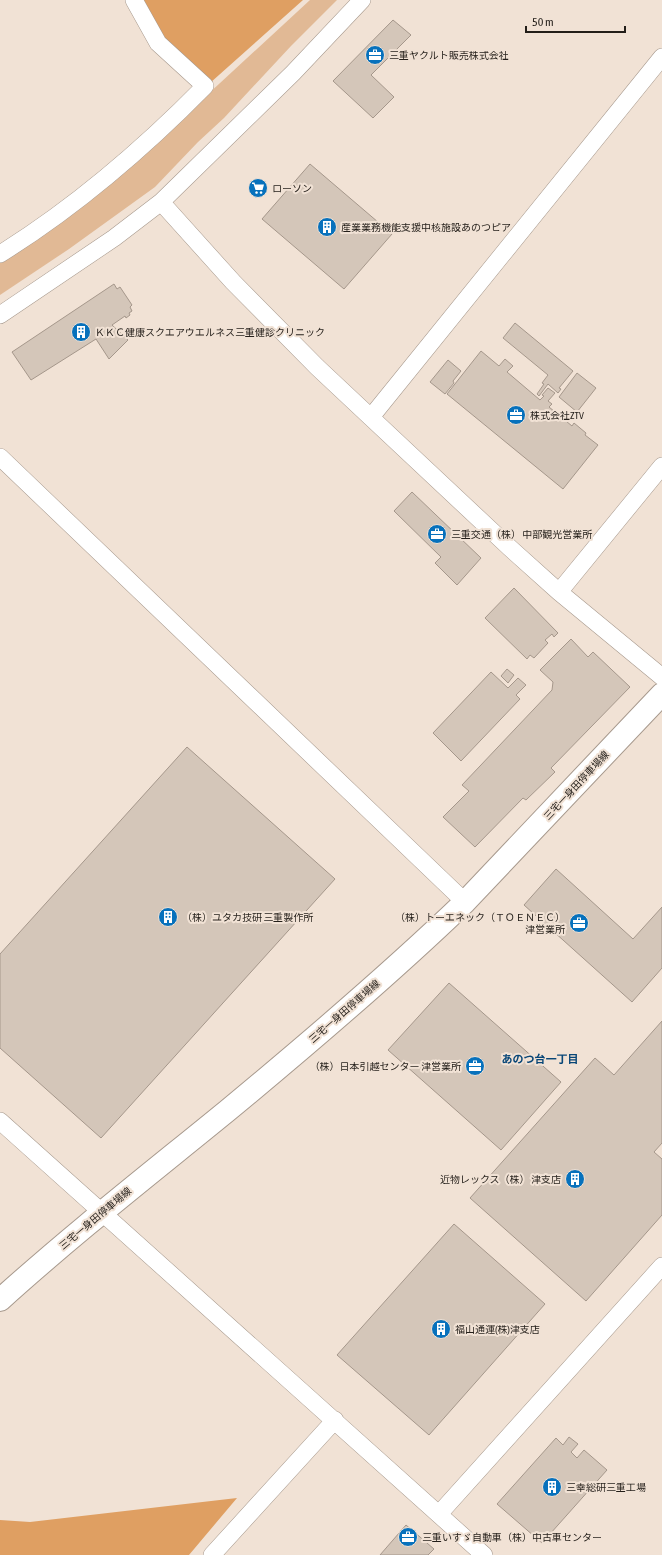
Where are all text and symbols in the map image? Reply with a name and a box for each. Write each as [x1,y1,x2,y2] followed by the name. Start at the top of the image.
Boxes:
[526,8,625,34] scale bar
[532,15,554,29] text: 50 m
[364,44,386,66] office icon: 三重ヤクルト販売株式会社
[389,50,509,61] place label: 三重ヤクルト販売株式会社
[247,177,269,199] supermarket icon: ローソン
[272,183,312,194] place label: ローソン
[316,216,338,238] building icon: 産業業務機能支援中核施設あのつピア
[341,222,511,233] place label: 産業業務機能支援中核施設あのつピア
[70,321,92,343] building icon: ＫＫＣ健康スクエアウエルネス三重健診クリニック
[95,327,325,338] place label: ＫＫＣ健康スクエアウエルネス三重健診クリニック
[505,404,527,426] office icon: 株式会社ZTV
[530,410,584,421] place label: 株式会社ZTV
[426,523,448,545] office icon: 三重交通（株） 中部観光営業所
[451,529,592,540] place label: 三重交通（株） 中部観光営業所
[542,749,611,822] street label: 三宅一身田停車場線
[157,906,179,928] building icon: （株）ユタカ技研 三重製作所
[182,912,313,923] place label: （株）ユタカ技研 三重製作所
[395,912,565,935] place label: （株）トーエネック（ＴＯＥＮＥＣ） 津営業所
[568,912,590,934] office icon: （株）トーエネック（ＴＯＥＮＥＣ） 津営業所
[307,978,382,1045] street label: 三宅一身田停車場線
[502,1053,579,1065] district label: あのつ台一丁目
[464,1055,486,1077] office icon: （株）日本引越センター 津営業所
[310,1061,461,1072] place label: （株）日本引越センター 津営業所
[564,1168,586,1190] building icon: 近物レックス（株） 津支店
[440,1174,561,1185] place label: 近物レックス（株） 津支店
[57,1185,133,1252] street label: 三宅一身田停車場線
[430,1318,452,1340] building icon: 福山通運(株)津支店
[455,1324,540,1335] place label: 福山通運(株)津支店
[541,1476,563,1498] building icon: 三幸総研三重工場
[566,1482,646,1493] place label: 三幸総研三重工場
[397,1526,419,1548] office icon: 三重いすゞ自動車（株）中古車センター
[422,1532,602,1543] place label: 三重いすゞ自動車（株）中古車センター

